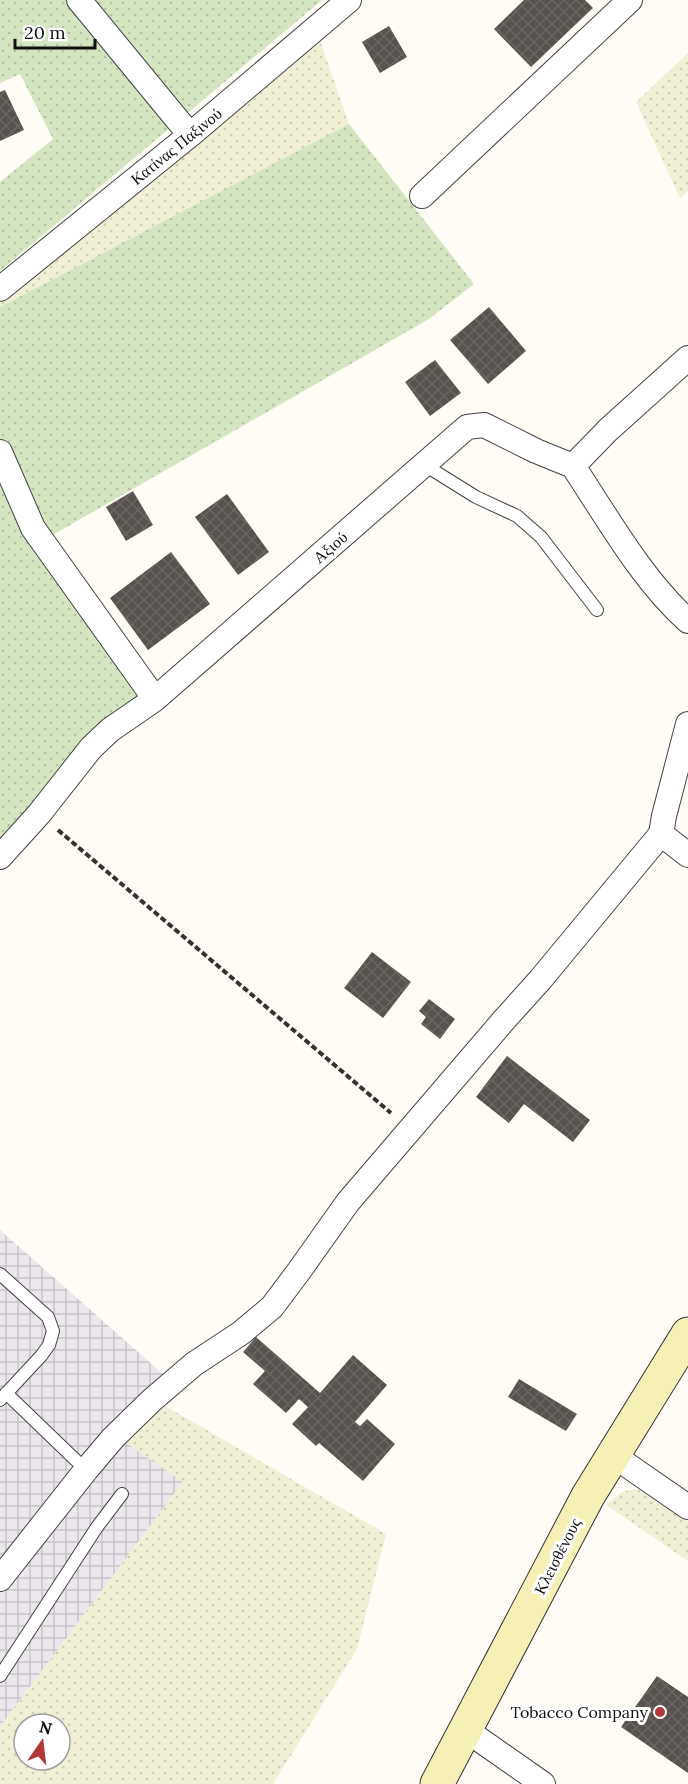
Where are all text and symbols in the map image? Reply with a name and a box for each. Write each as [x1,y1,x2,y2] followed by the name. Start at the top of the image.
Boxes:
[15,12,94,50] scale bar
[24,21,66,44] text: 20 m
[126,103,226,189] street label: Κατίνας Παξινού
[309,527,351,567] street label: Αξιού
[529,1514,585,1597] street label: Κλεισθένους
[510,1702,649,1722] place label: Tobacco Company
[653,1705,667,1719] marker: Tobacco Company
[12,1712,72,1772] north arrow
[37,1716,54,1739] text: N

